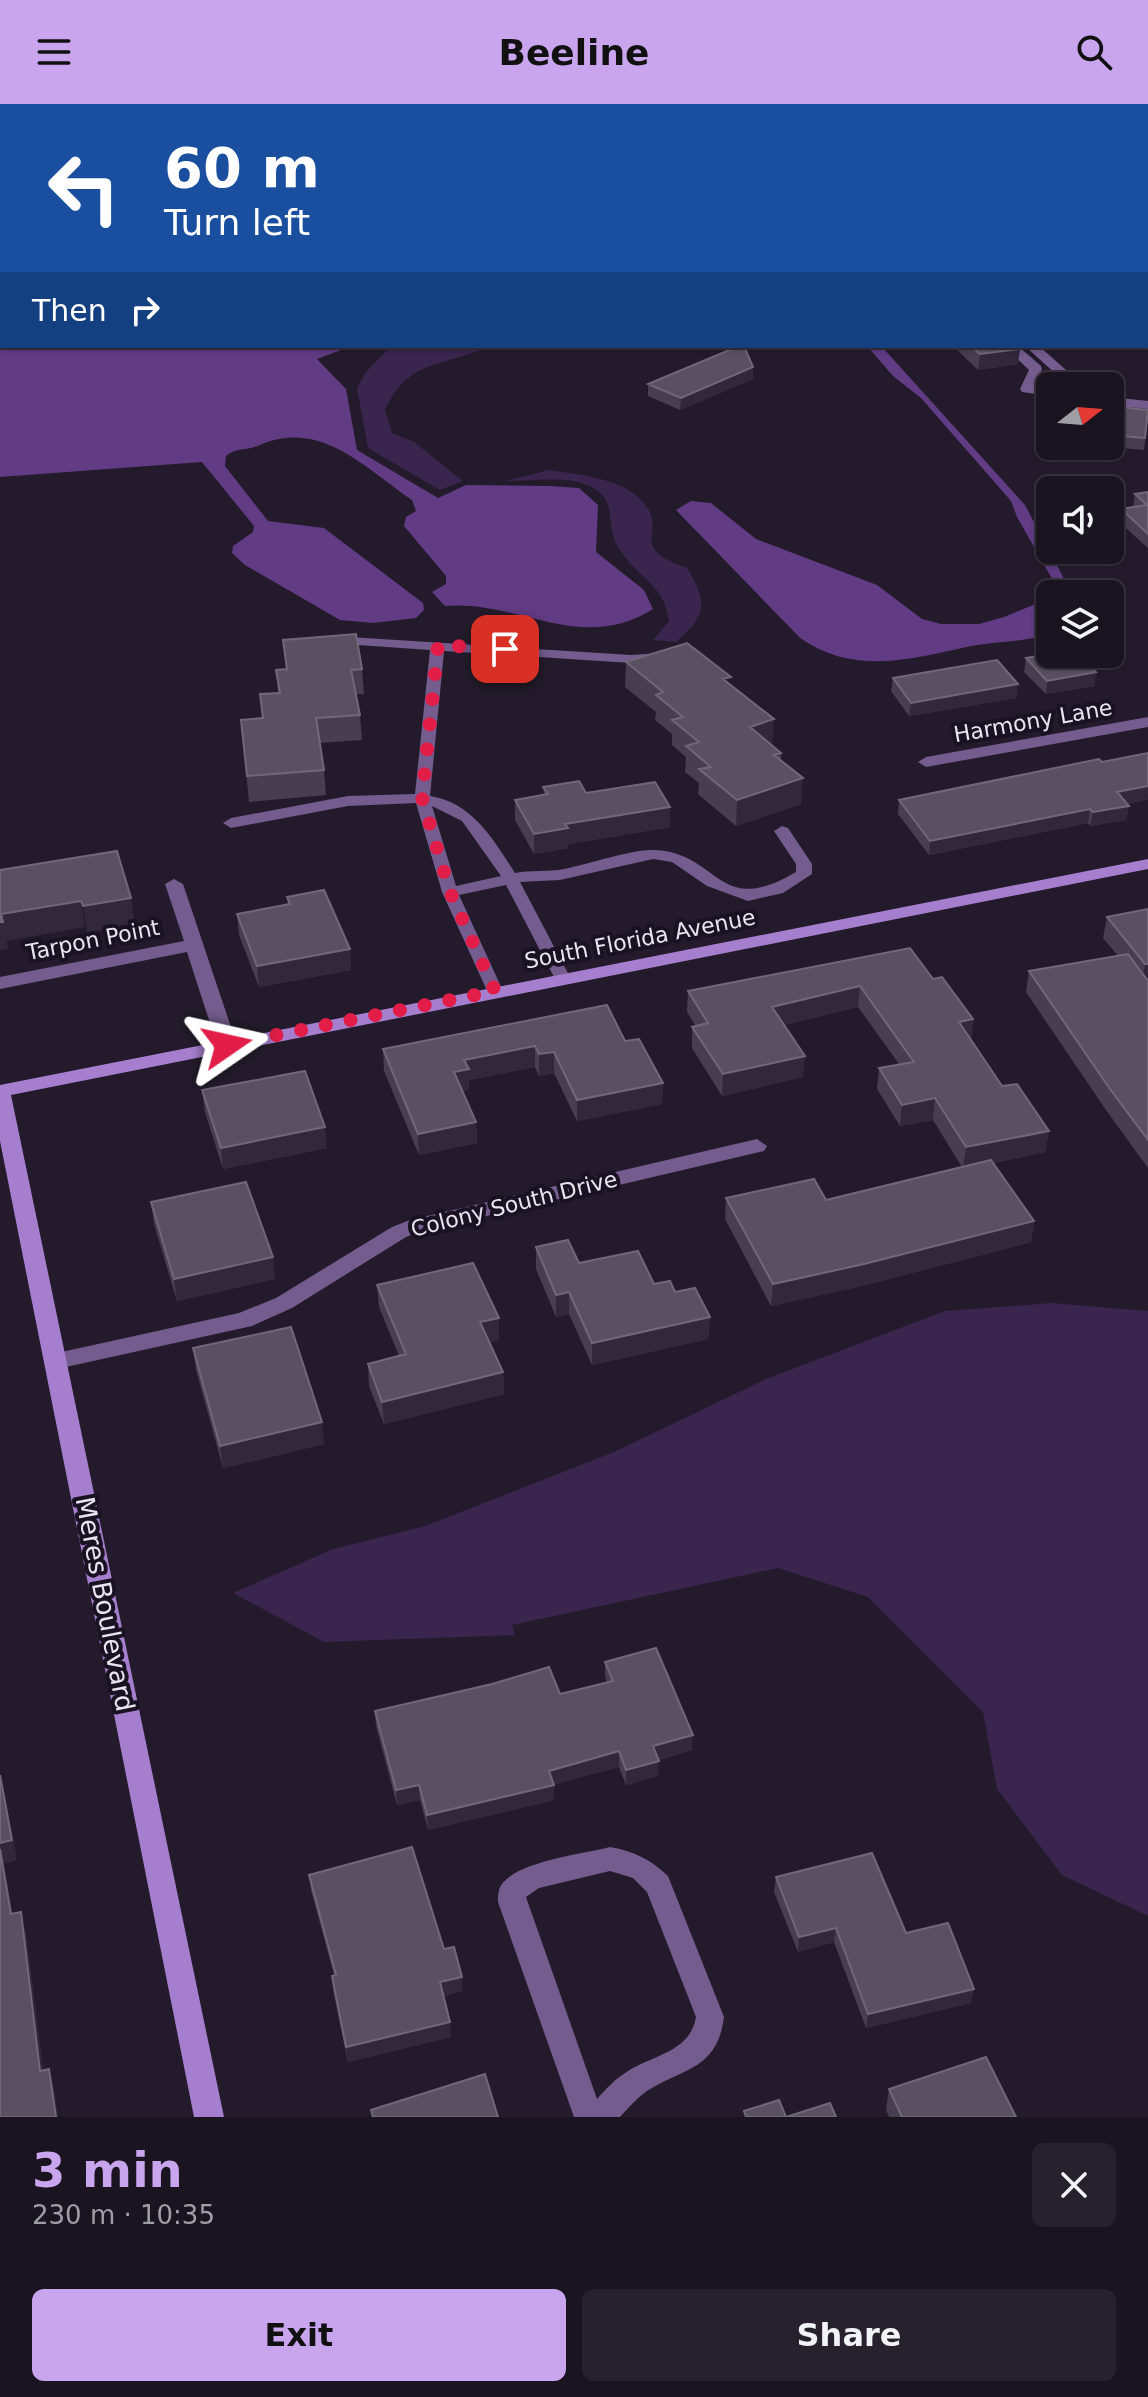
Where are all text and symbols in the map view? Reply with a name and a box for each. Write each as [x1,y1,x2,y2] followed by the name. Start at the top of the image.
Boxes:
[32,30,76,74] icon: menu
[1072,30,1116,74] icon: search
[499,32,650,73] text: Beeline
[164,135,320,200] text: 60 m
[32,136,136,240] icon: left
[164,202,310,243] text: Turn left
[123,288,167,332] icon: right
[32,293,107,328] text: Then
[1036,372,1124,460] north arrow
[1036,372,1124,668] map controls
[1036,476,1124,564] button: sound
[1036,580,1124,668] button: layers
[471,615,539,683] pin
[483,627,527,671] icon: arrive
[952,695,1114,747] street label: Harmony Lane
[523,904,757,974] street label: South Florida Avenue
[23,915,162,965] street label: Tarpon Point
[185,1003,269,1087] position arrow
[408,1166,620,1242] street label: Colony South Drive
[69,1494,141,1714] street label: Meres Boulevard
[32,2142,183,2198] text: 3 min
[1032,2143,1116,2227] button: close
[32,2200,215,2230] text: 230 m · 10:35
[32,2289,566,2381] button: Exit
[582,2289,1116,2381] button: Share

